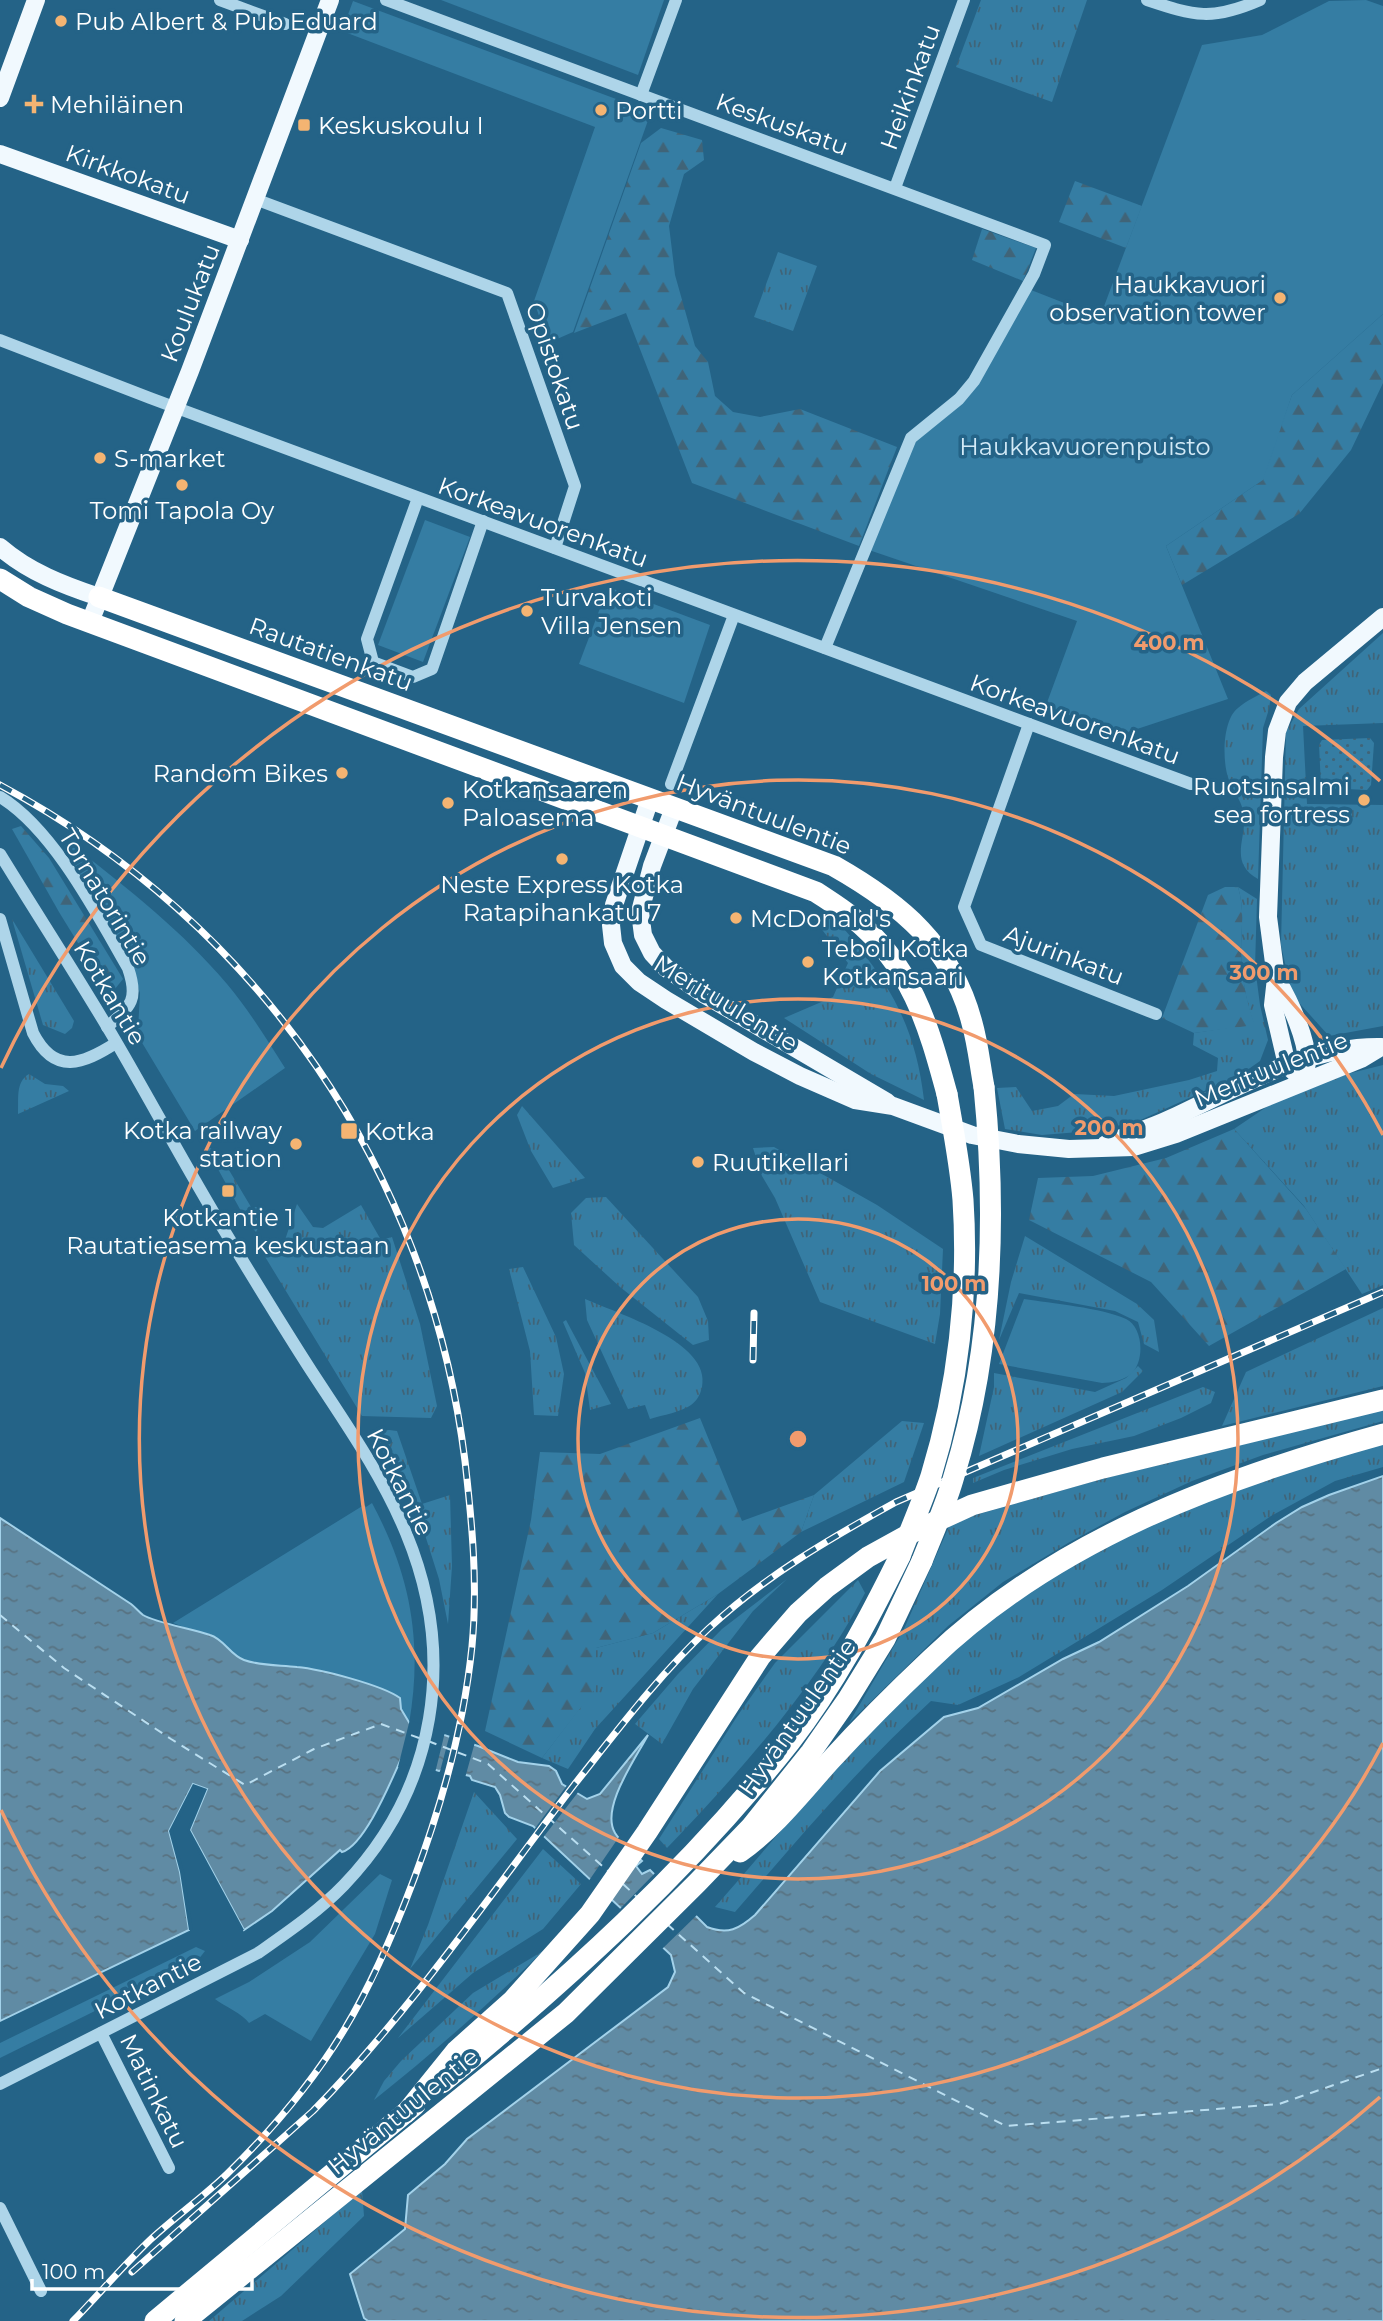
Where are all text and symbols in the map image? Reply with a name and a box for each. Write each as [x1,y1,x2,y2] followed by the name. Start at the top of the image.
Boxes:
[75,7,378,36] place label: Pub Albert & Pub Eduard
[53,13,69,29] marker: Pub Albert & Pub Eduard
[874,20,946,154] street label: Heikinkatu
[712,87,852,161] street label: Keskuskatu
[50,90,184,119] place label: Mehiläinen
[24,94,44,114] marker: Mehiläinen
[615,96,683,125] place label: Portti
[593,102,609,118] marker: Portti
[318,111,484,140] place label: Keskuskoulu I
[296,117,312,133] marker: Keskuskoulu I
[62,138,194,210] street label: Kirkkokatu
[154,240,226,366] street label: Koulukatu
[1049,270,1266,327] place label: Haukkavuori observation tower
[1272,290,1288,306] marker: Haukkavuori observation tower
[520,298,590,434] street label: Opistokatu
[959,432,1211,461] park label: Haukkavuorenpuisto
[114,444,226,473] place label: S-market
[92,450,108,466] marker: S-market
[434,471,652,573] street label: Korkeavuorenkatu
[174,477,190,493] marker: Tomi Tapola Oy
[90,496,274,525] place label: Tomi Tapola Oy
[541,583,682,640] place label: Turvakoti Villa Jensen
[519,603,535,619] marker: Turvakoti Villa Jensen
[245,611,417,697] street label: Rautatienkatu
[1134,630,1204,655] text: 400 m
[966,668,1184,770] street label: Korkeavuorenkatu
[153,759,328,788] place label: Random Bikes
[334,765,350,781] marker: Random Bikes
[672,767,856,861] street label: Hyväntuulentie
[1193,772,1350,829] place label: Ruotsinsalmi sea fortress
[462,775,628,832] place label: Kotkansaaren Paloasema
[1356,792,1372,808] marker: Ruotsinsalmi sea fortress
[440,795,456,811] marker: Kotkansaaren Paloasema
[53,823,157,971] street label: Tornatorintie
[554,851,570,867] marker: Neste Express Kotka Ratapihankatu 7
[440,870,684,927] place label: Neste Express Kotka Ratapihankatu 7
[750,904,891,933] place label: McDonald's
[728,910,744,926] marker: McDonald's
[1000,919,1128,991] street label: Ajurinkatu
[822,934,969,991] place label: Teboil Kotka Kotkansaari
[68,936,152,1050] street label: Kotkantie
[649,949,803,1057] street label: Merituulentie
[800,954,816,970] marker: Teboil Kotka Kotkansaari
[1229,960,1298,985] text: 300 m
[1190,1025,1352,1113] street label: Merituulentie
[1075,1115,1143,1140] text: 200 m
[123,1116,282,1173] place label: Kotka railway station
[365,1117,435,1146] place label: Kotka
[339,1121,359,1141] marker: Kotka
[288,1136,304,1152] marker: Kotka railway station
[712,1148,849,1177] place label: Ruutikellari
[690,1154,706,1170] marker: Ruutikellari
[220,1183,236,1199] marker: Kotkantie 1 Rautatieasema keskustaan
[66,1203,390,1260] place label: Kotkantie 1 Rautatieasema keskustaan
[922,1271,986,1296] text: 100 m
[361,1424,439,1540] street label: Kotkantie
[786,1427,810,1451] centre of rings
[732,1633,862,1801] street label: Hyväntuulentie
[90,1947,206,2025] street label: Kotkantie
[114,2029,194,2153] street label: Matinkatu
[322,2041,484,2181] street label: Hyväntuulentie
[32,2248,252,2292] scale bar
[42,2259,105,2284] text: 100 m

